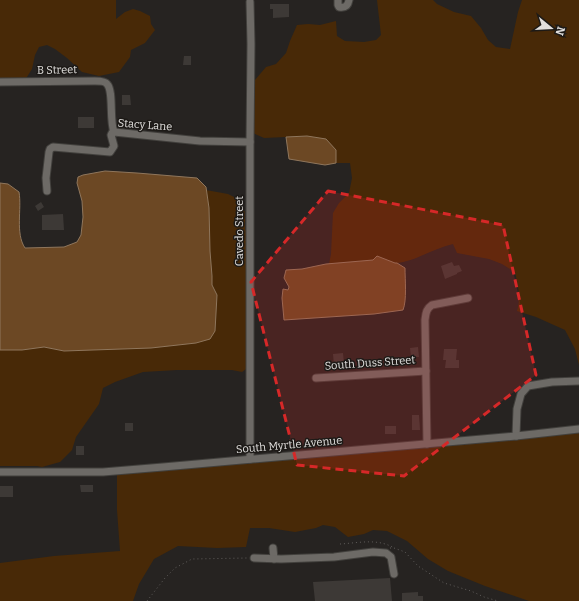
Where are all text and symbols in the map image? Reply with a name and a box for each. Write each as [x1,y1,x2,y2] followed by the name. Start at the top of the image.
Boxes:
[531,8,571,48] north arrow
[552,25,568,37] text: N
[37,63,77,77] street label: B Street
[117,117,173,133] street label: Stacy Lane
[233,196,246,266] street label: Cavedo Street
[324,353,416,373] street label: South Duss Street
[235,434,343,456] street label: South Myrtle Avenue

